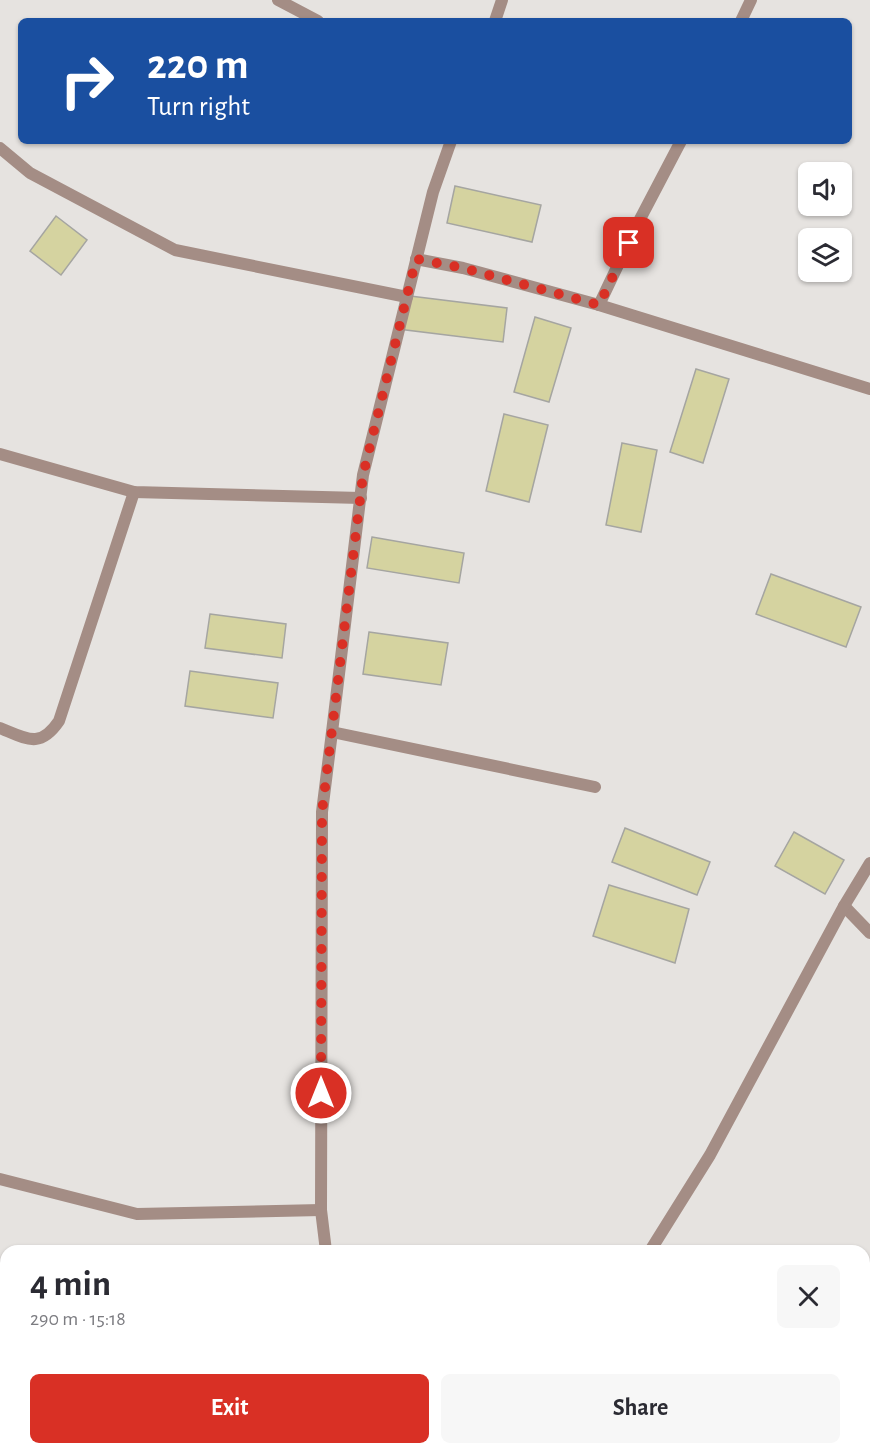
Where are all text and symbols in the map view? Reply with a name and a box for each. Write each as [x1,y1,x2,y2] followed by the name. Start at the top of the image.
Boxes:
[48,42,126,120] icon: right
[147,44,249,86] text: 220 m
[147,93,250,120] text: Turn right
[798,162,852,282] map controls
[798,162,852,216] button: sound
[603,217,654,268] pin
[612,226,645,259] icon: arrive
[798,228,852,282] button: layers
[289,1061,353,1125] position arrow
[777,1265,840,1328] button: close
[30,1266,111,1302] text: 4 min
[30,1309,126,1329] text: 290 m · 15:18
[30,1374,429,1443] button: Exit
[441,1374,840,1443] button: Share

